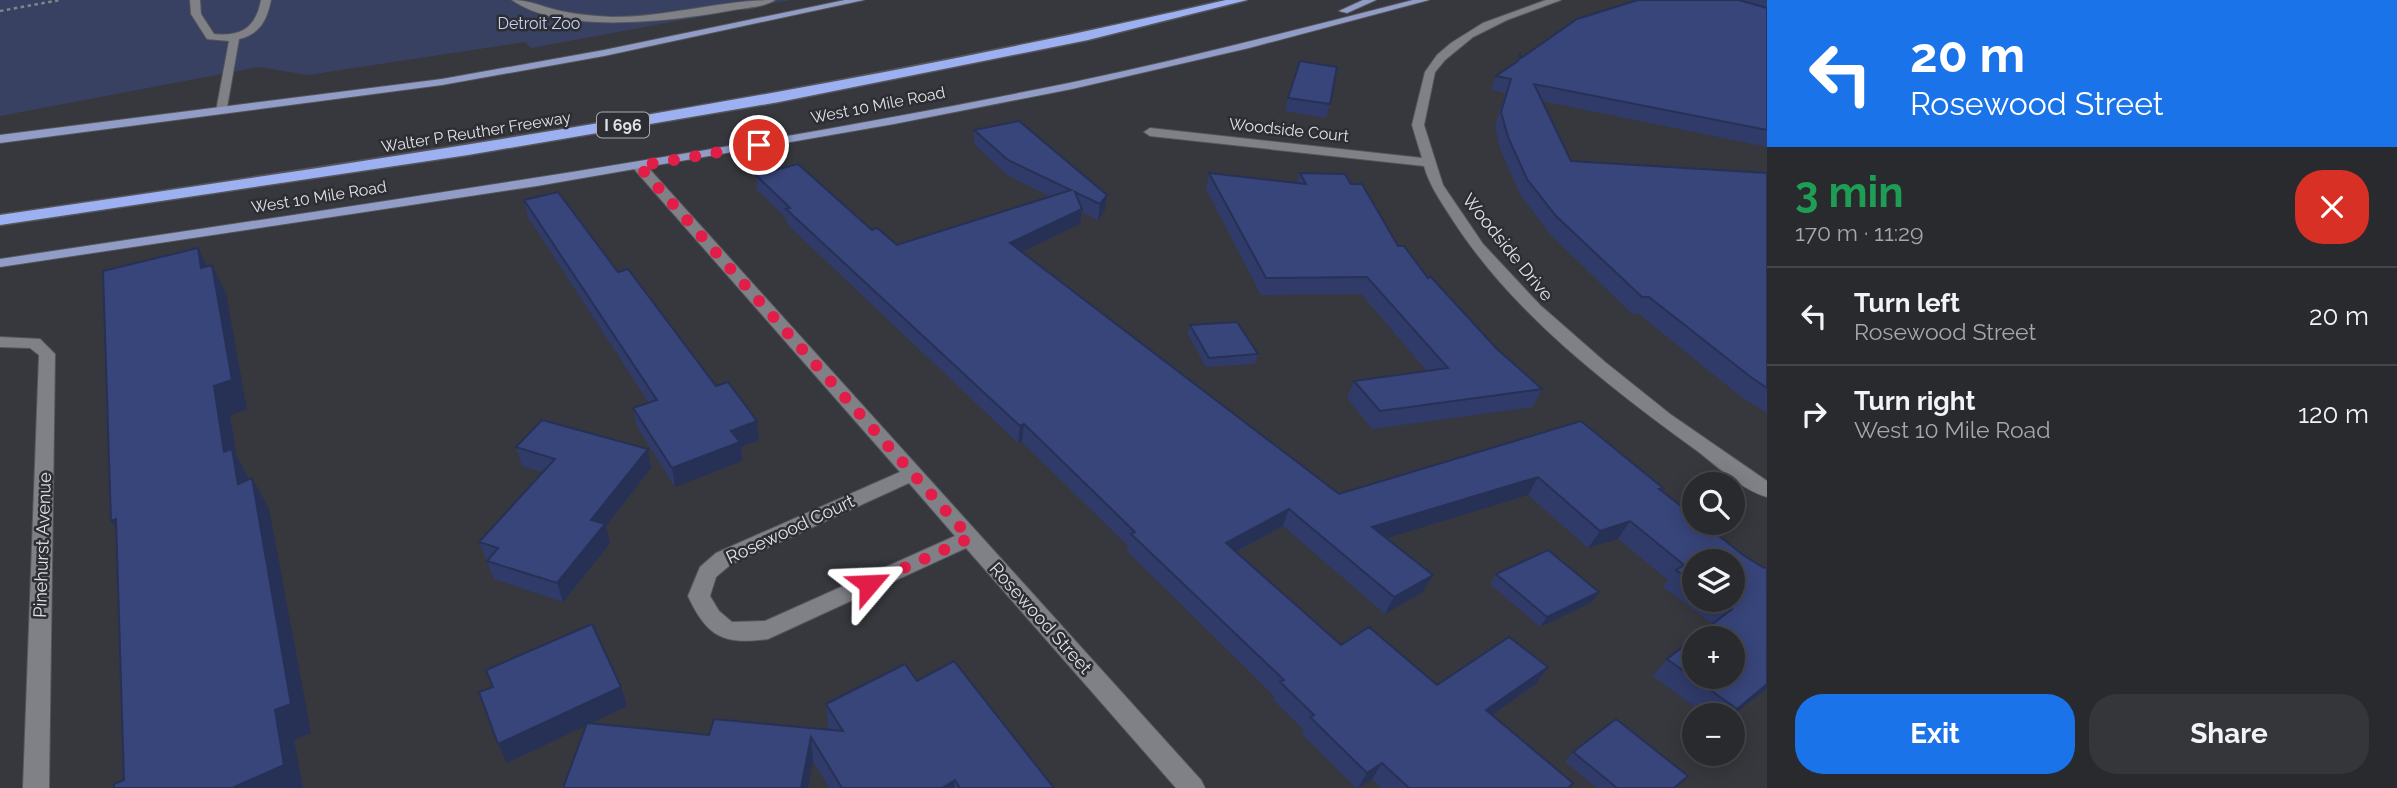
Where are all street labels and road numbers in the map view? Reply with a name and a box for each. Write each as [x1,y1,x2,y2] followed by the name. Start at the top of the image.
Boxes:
[809,83,947,127] street label: West 10 Mile Road
[380,108,572,156] street label: Walter P Reuther Freeway
[597,113,649,138] road number: I 696
[1228,114,1350,146] street label: Woodside Court
[250,177,388,217] street label: West 10 Mile Road
[1458,189,1558,305] street label: Woodside Drive
[29,471,55,618] street label: Pinehurst Avenue
[723,490,857,568] street label: Rosewood Court
[985,558,1097,678] street label: Rosewood Street

